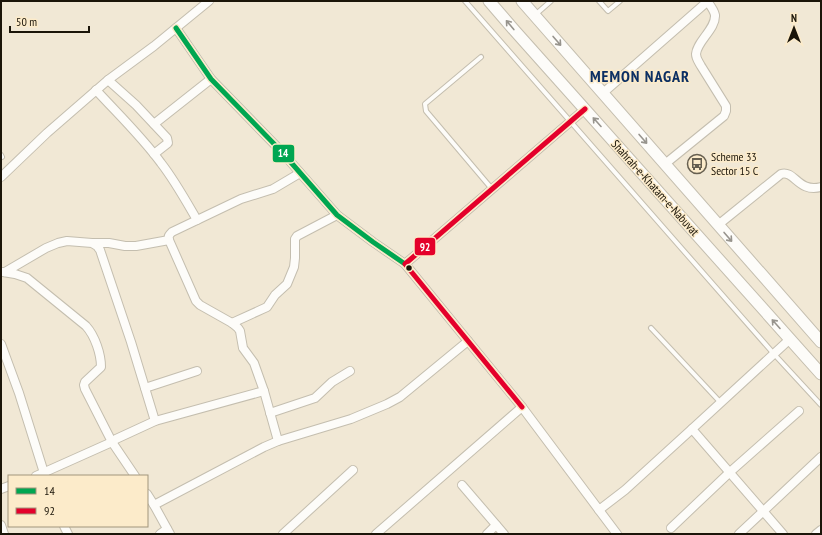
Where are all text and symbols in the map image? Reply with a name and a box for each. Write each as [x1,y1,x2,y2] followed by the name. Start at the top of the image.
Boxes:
[10,8,89,34] scale bar
[774,8,814,48] north arrow
[791,11,797,25] text: N
[16,14,37,29] text: 50 m
[505,20,514,31] one-way arrow
[553,36,562,46] one-way arrow
[590,66,690,86] district label: MEMON NAGAR
[592,117,601,127] one-way arrow
[638,134,647,144] one-way arrow
[608,137,703,239] street label: Shahrah-e-Khatam-e-Nabuvat
[272,144,295,163] line badge: 14
[278,146,289,160] text: 14
[711,149,759,178] place label: Scheme 33 Sector 15 C
[686,153,708,175] bus stop icon: Scheme 33 Sector 15 C
[724,231,733,242] one-way arrow
[414,237,436,256] line badge: 92
[420,240,430,254] text: 92
[404,263,414,273] unlabelled marker
[772,318,781,329] one-way arrow
[8,475,148,527] legend
[44,483,55,498] text: 14
[44,503,55,518] text: 92

